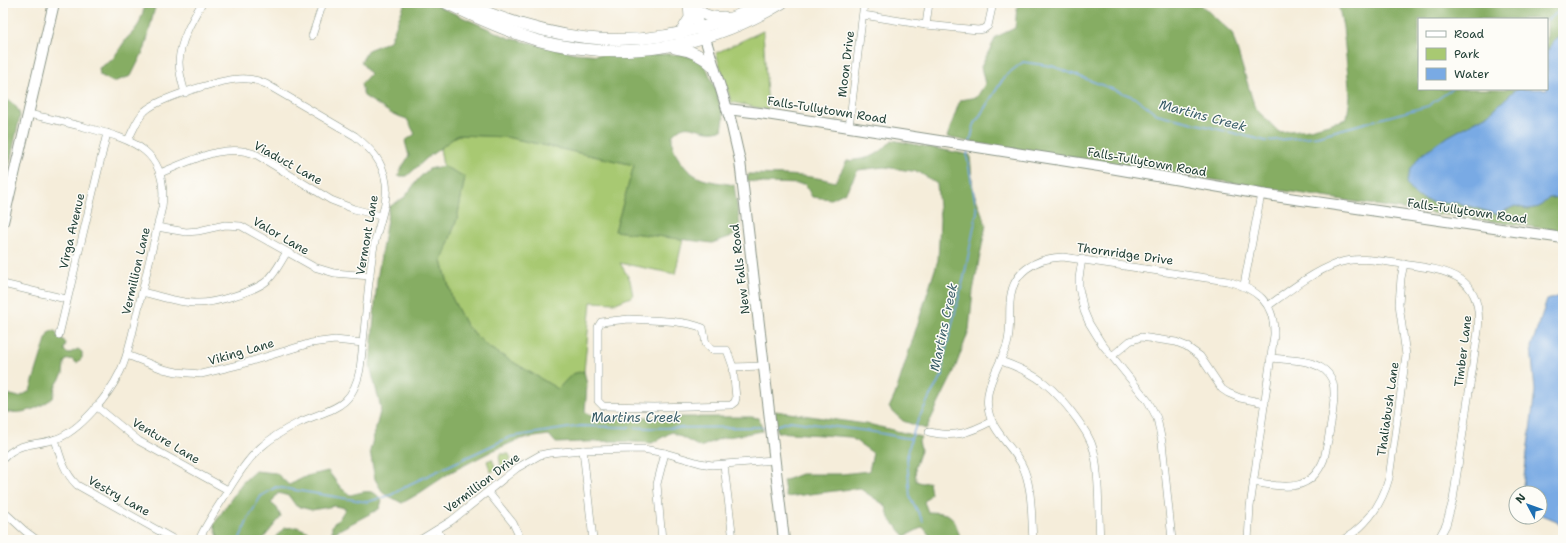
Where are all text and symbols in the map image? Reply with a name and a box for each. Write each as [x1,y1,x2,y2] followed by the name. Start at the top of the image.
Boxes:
[1418,18,1548,90] legend
[1454,26,1485,42] text: Road
[834,30,858,98] street label: Moon Drive
[1454,46,1480,62] text: Park
[1454,66,1490,82] text: Water
[766,93,888,127] street label: Falls-Tullytown Road
[1157,96,1249,135] water label: Martins Creek
[251,138,325,189] street label: Viaduct Lane
[1086,144,1208,180] street label: Falls-Tullytown Road
[55,191,89,271] street label: Virga Avenue
[352,193,382,276] street label: Vermont Lane
[1406,195,1528,227] street label: Falls-Tullytown Road
[250,213,312,259] street label: Valor Lane
[726,222,753,315] street label: New Falls Road
[118,225,154,316] street label: Vermillion Lane
[1076,239,1175,269] street label: Thornridge Drive
[926,281,961,373] water label: Martins Creek
[1451,314,1475,388] street label: Timber Lane
[206,335,276,369] street label: Viking Lane
[1373,361,1403,457] street label: Thaliabush Lane
[591,409,681,426] water label: Martins Creek
[129,414,203,468] street label: Venture Lane
[441,449,523,517] street label: Vermillion Drive
[85,472,153,520] street label: Vestry Lane
[1508,485,1548,525] north arrow
[1512,490,1530,507] text: N

